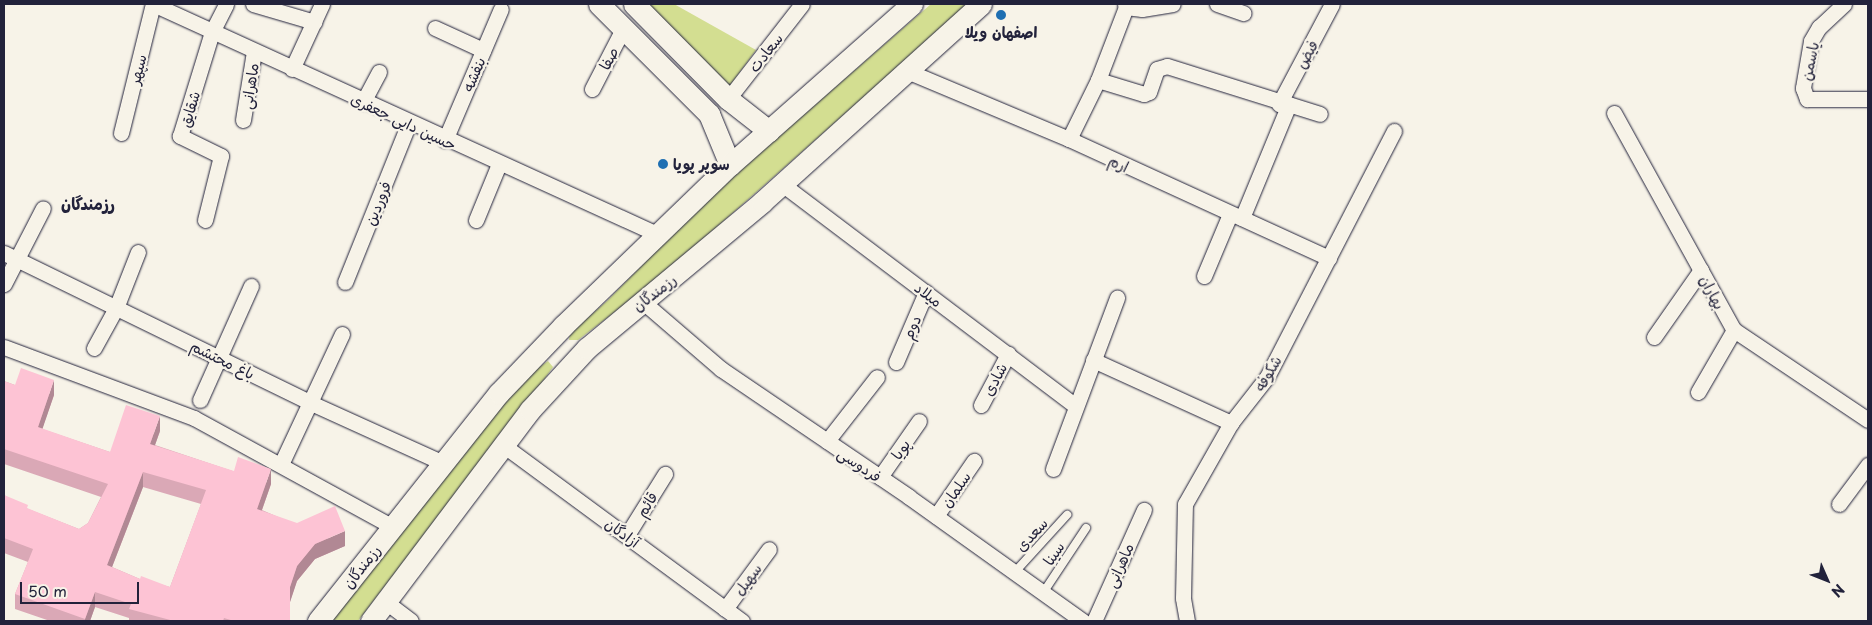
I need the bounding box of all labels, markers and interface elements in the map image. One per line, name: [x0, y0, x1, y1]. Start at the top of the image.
marker: اصفهان ویلا: [995, 9, 1007, 21]
place label: اصفهان ویلا: [965, 23, 1037, 41]
street label: سعادت: [744, 29, 786, 75]
street label: فیض: [1291, 37, 1321, 71]
street label: یاسمن: [1796, 40, 1822, 82]
street label: صفا: [595, 43, 621, 73]
street label: سپهر: [125, 52, 149, 86]
street label: بنفشه: [458, 54, 488, 94]
street label: ماهرانی: [236, 62, 262, 110]
street label: شقایق: [175, 89, 203, 129]
street label: حسین دایی جعفری: [348, 89, 460, 153]
street label: ارم: [1106, 151, 1132, 175]
place label: سوپر پویا: [673, 155, 730, 173]
marker: سوپر پویا: [657, 158, 669, 170]
street label: فروردین: [360, 178, 394, 228]
district label: رزمندگان: [61, 193, 115, 213]
street label: رزمندگان: [629, 270, 679, 314]
street label: بهاران: [1697, 272, 1729, 312]
street label: میلاد: [912, 278, 946, 310]
street label: دوم: [898, 312, 924, 342]
street label: باغ محتشم: [188, 336, 258, 382]
street label: شکوفه: [1249, 352, 1285, 394]
street label: شادی: [978, 360, 1010, 398]
street label: پویا: [887, 435, 913, 463]
street label: فردوسی: [835, 443, 885, 485]
street label: سلمان: [936, 468, 974, 510]
street label: قائم: [631, 488, 661, 520]
street label: آزادگان: [602, 513, 644, 551]
street label: سعدی: [1011, 514, 1051, 554]
street label: سینا: [1039, 538, 1067, 568]
street label: ماهرانی: [1101, 540, 1137, 590]
street label: رزمندگان: [338, 541, 384, 591]
north arrow: [1802, 555, 1852, 605]
street label: سهیل: [729, 559, 765, 599]
scale bar: [22, 572, 141, 604]
text: 50 m: [28, 579, 67, 602]
text: N: [1827, 579, 1850, 602]

